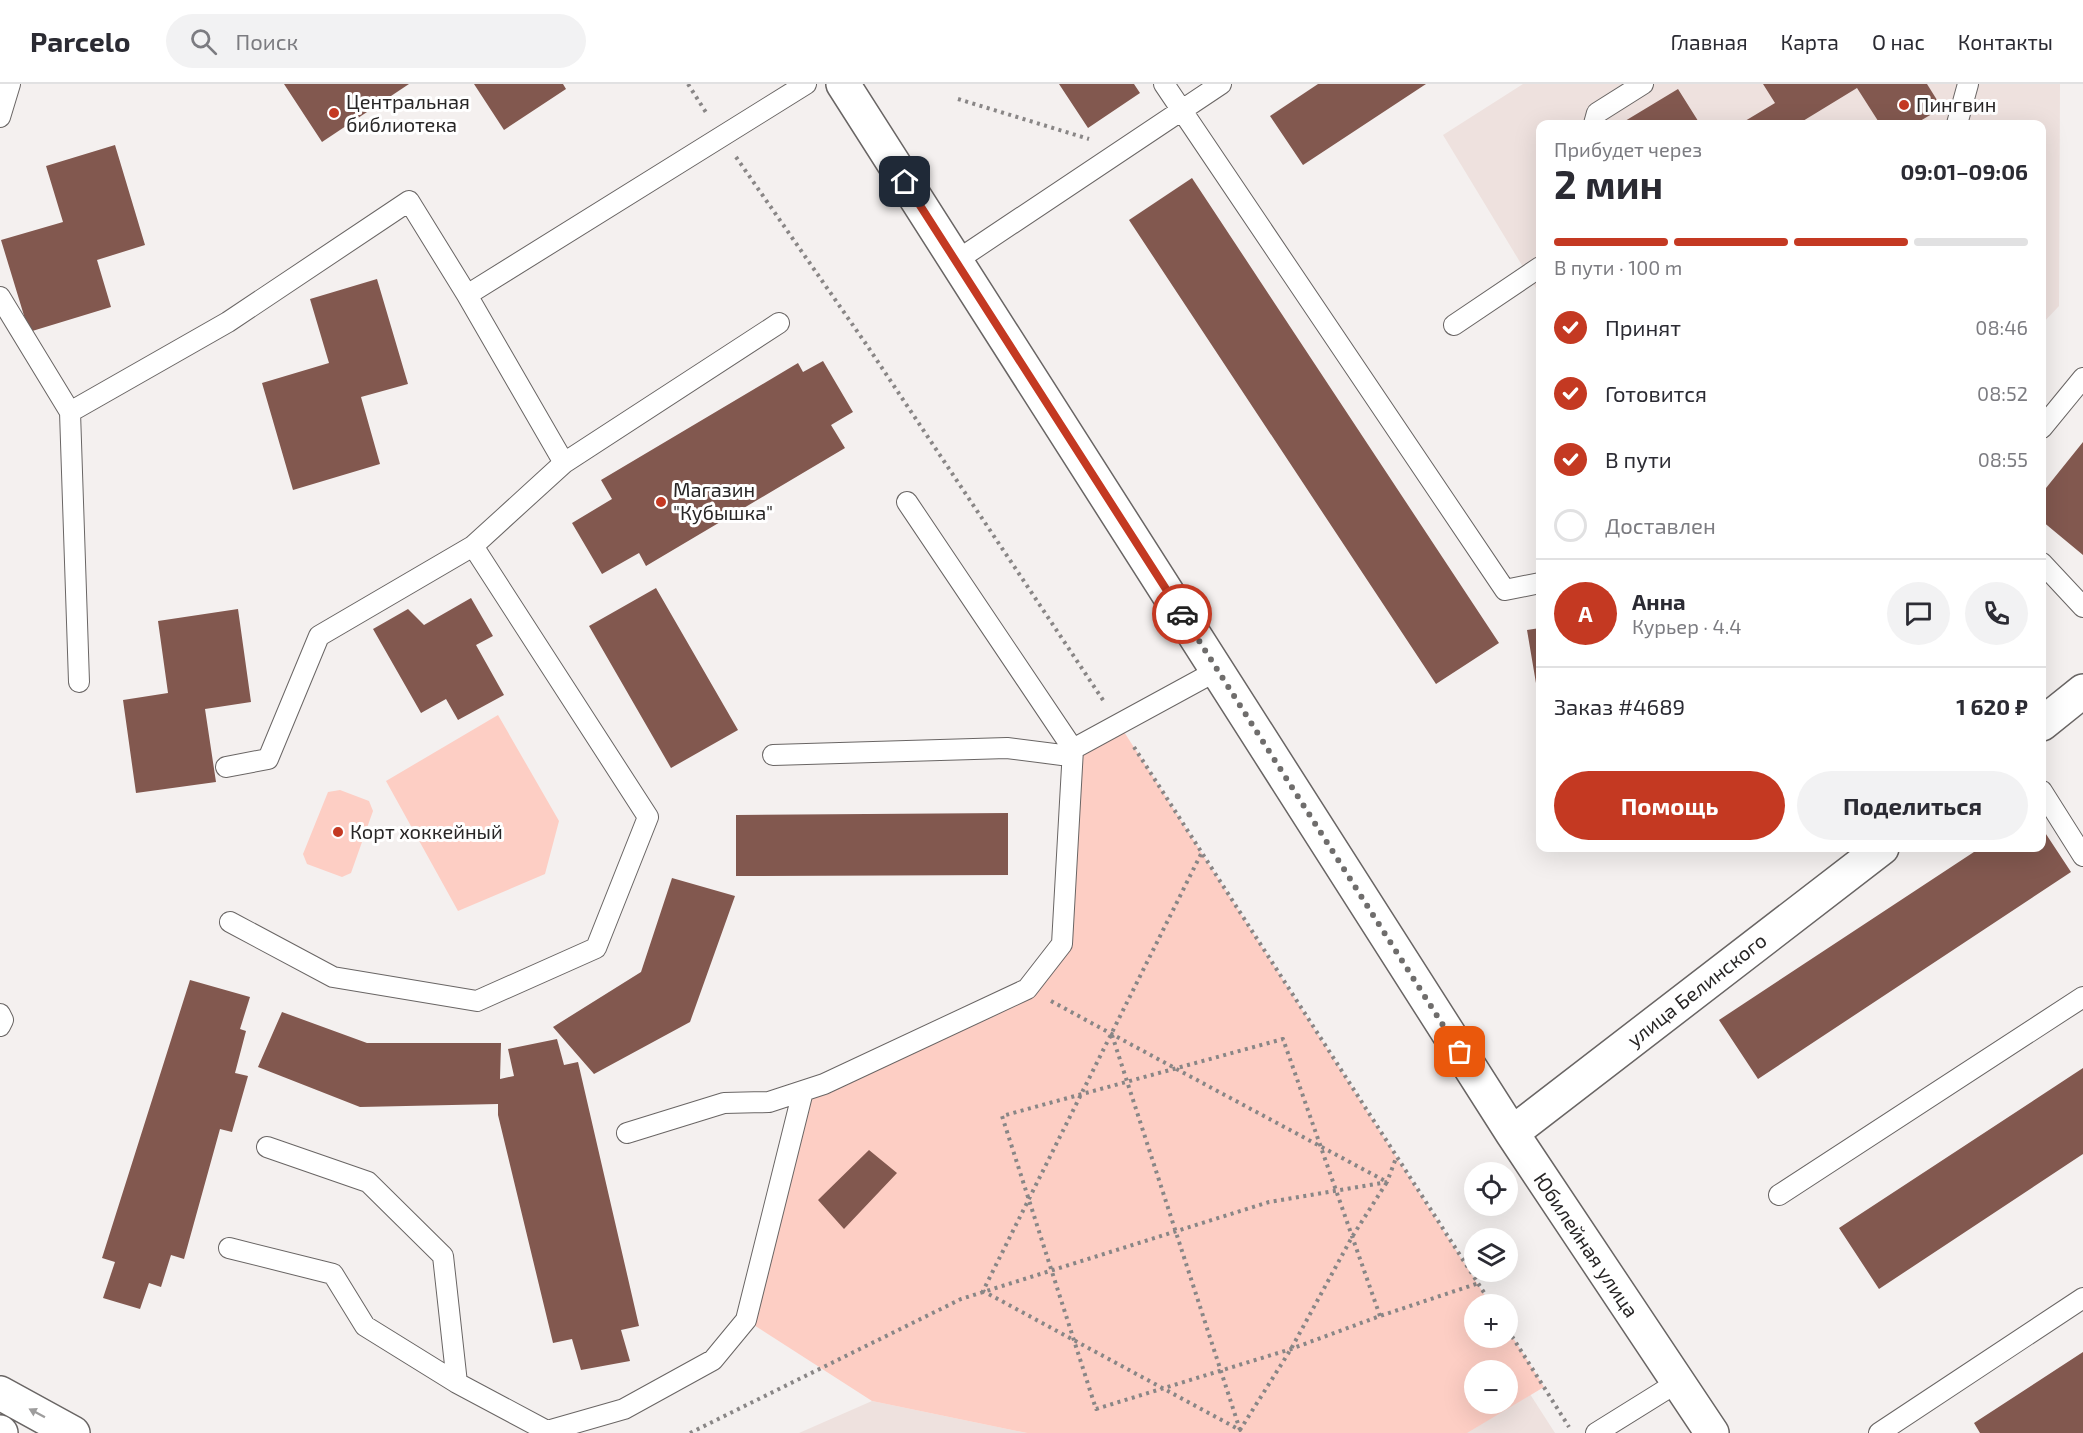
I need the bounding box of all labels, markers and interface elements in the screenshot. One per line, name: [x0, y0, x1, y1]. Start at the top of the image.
search box: [166, 14, 586, 68]
text: Parcelo: [30, 24, 130, 58]
icon: search: [187, 25, 220, 58]
text: Поиск: [235, 28, 298, 54]
text: Главная: [1671, 29, 1748, 54]
text: Карта: [1781, 29, 1839, 54]
text: О нас: [1872, 29, 1925, 54]
text: Контакты: [1958, 29, 2053, 54]
place label: Центральная библиотека: [346, 89, 470, 136]
place label: Пингвин: [1916, 92, 1996, 116]
marker: Пингвин: [1897, 98, 1911, 112]
marker: Центральная библиотека: [327, 106, 341, 120]
text: Прибудет через: [1554, 137, 1702, 161]
pin: [879, 156, 930, 207]
text: 09:01–09:06: [1900, 158, 2028, 184]
text: 2 мин: [1554, 160, 1663, 207]
icon: home: [888, 165, 921, 198]
text: В пути · 100 m: [1554, 255, 1682, 279]
icon: check: [1554, 311, 1587, 344]
text: Принят: [1605, 314, 1681, 340]
text: 08:46: [1975, 315, 2028, 339]
icon: check: [1554, 377, 1587, 410]
text: Готовится: [1605, 380, 1707, 406]
text: 08:52: [1977, 381, 2028, 405]
icon: check: [1554, 443, 1587, 476]
text: В пути: [1605, 446, 1672, 472]
text: 08:55: [1978, 447, 2028, 471]
place label: Магазин "Кубышка": [673, 477, 773, 525]
marker: Магазин "Кубышка": [654, 495, 668, 509]
text: Доставлен: [1605, 512, 1716, 538]
button: chat: [1887, 582, 1950, 645]
button: phone: [1965, 582, 2028, 645]
courier: [1152, 584, 1212, 644]
text: Анна: [1632, 588, 1686, 614]
icon: car: [1166, 598, 1199, 631]
text: А: [1578, 600, 1593, 626]
text: Курьер · 4.4: [1632, 614, 1741, 638]
text: Заказ #4689: [1554, 693, 1685, 719]
text: 1 620 ₽: [1956, 693, 2028, 719]
button: Помощь: [1554, 771, 1785, 840]
button: Поделиться: [1797, 771, 2028, 840]
place label: Корт хоккейный: [350, 819, 503, 843]
marker: Корт хоккейный: [331, 825, 345, 839]
street label: улица Белинского: [1622, 927, 1771, 1052]
pin: [1434, 1026, 1485, 1077]
icon: bag: [1443, 1035, 1476, 1068]
map controls: [1464, 1162, 1518, 1414]
button: locate: [1464, 1162, 1518, 1216]
street label: Юбилейная улица: [1529, 1168, 1644, 1322]
button: layers: [1464, 1228, 1518, 1282]
button: +: [1464, 1294, 1518, 1348]
button: −: [1464, 1360, 1518, 1414]
one-way arrow: [28, 1408, 46, 1418]

